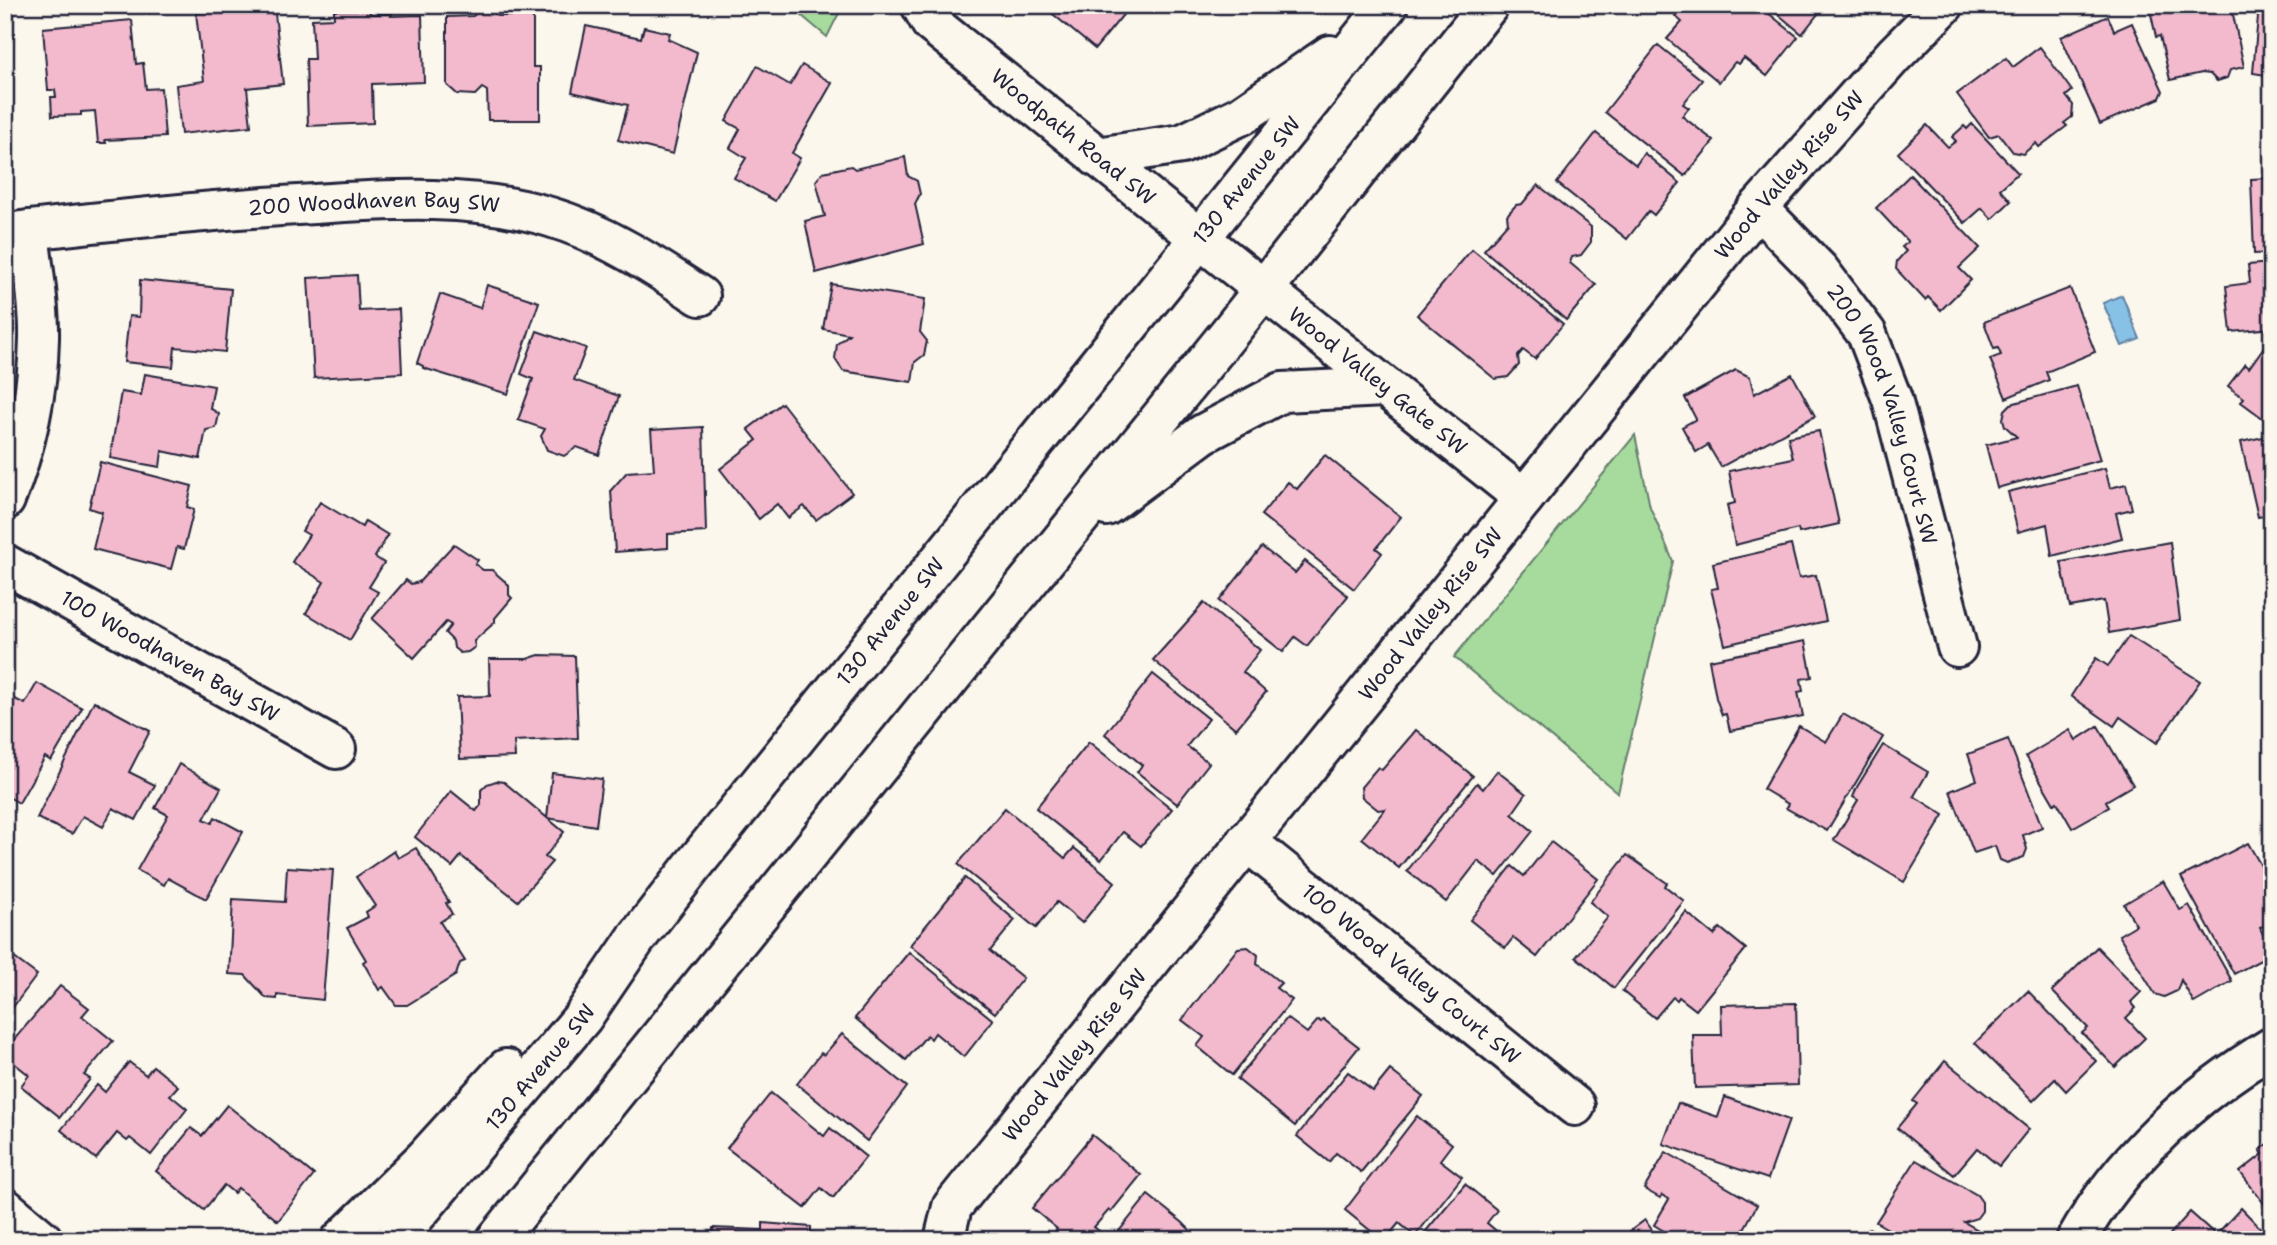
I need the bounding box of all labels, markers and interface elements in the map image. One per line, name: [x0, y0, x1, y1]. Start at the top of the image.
street label: Woodpath Road SW: [985, 62, 1162, 212]
street label: Wood Valley Rise SW: [1708, 84, 1870, 265]
street label: 130 Avenue SW: [1186, 110, 1307, 250]
street label: 200 Woodhaven Bay SW: [247, 186, 501, 222]
street label: 200 Wood Valley Court SW: [1820, 278, 1944, 548]
street label: Wood Valley Gate SW: [1282, 301, 1473, 461]
street label: Wood Valley Rise SW: [1352, 521, 1509, 706]
street label: 130 Avenue SW: [830, 551, 951, 691]
street label: 100 Woodhaven Bay SW: [56, 584, 284, 729]
street label: 100 Wood Valley Court SW: [1296, 877, 1526, 1071]
street label: Wood Valley Rise SW: [996, 963, 1153, 1148]
street label: 130 Avenue SW: [479, 999, 602, 1136]

